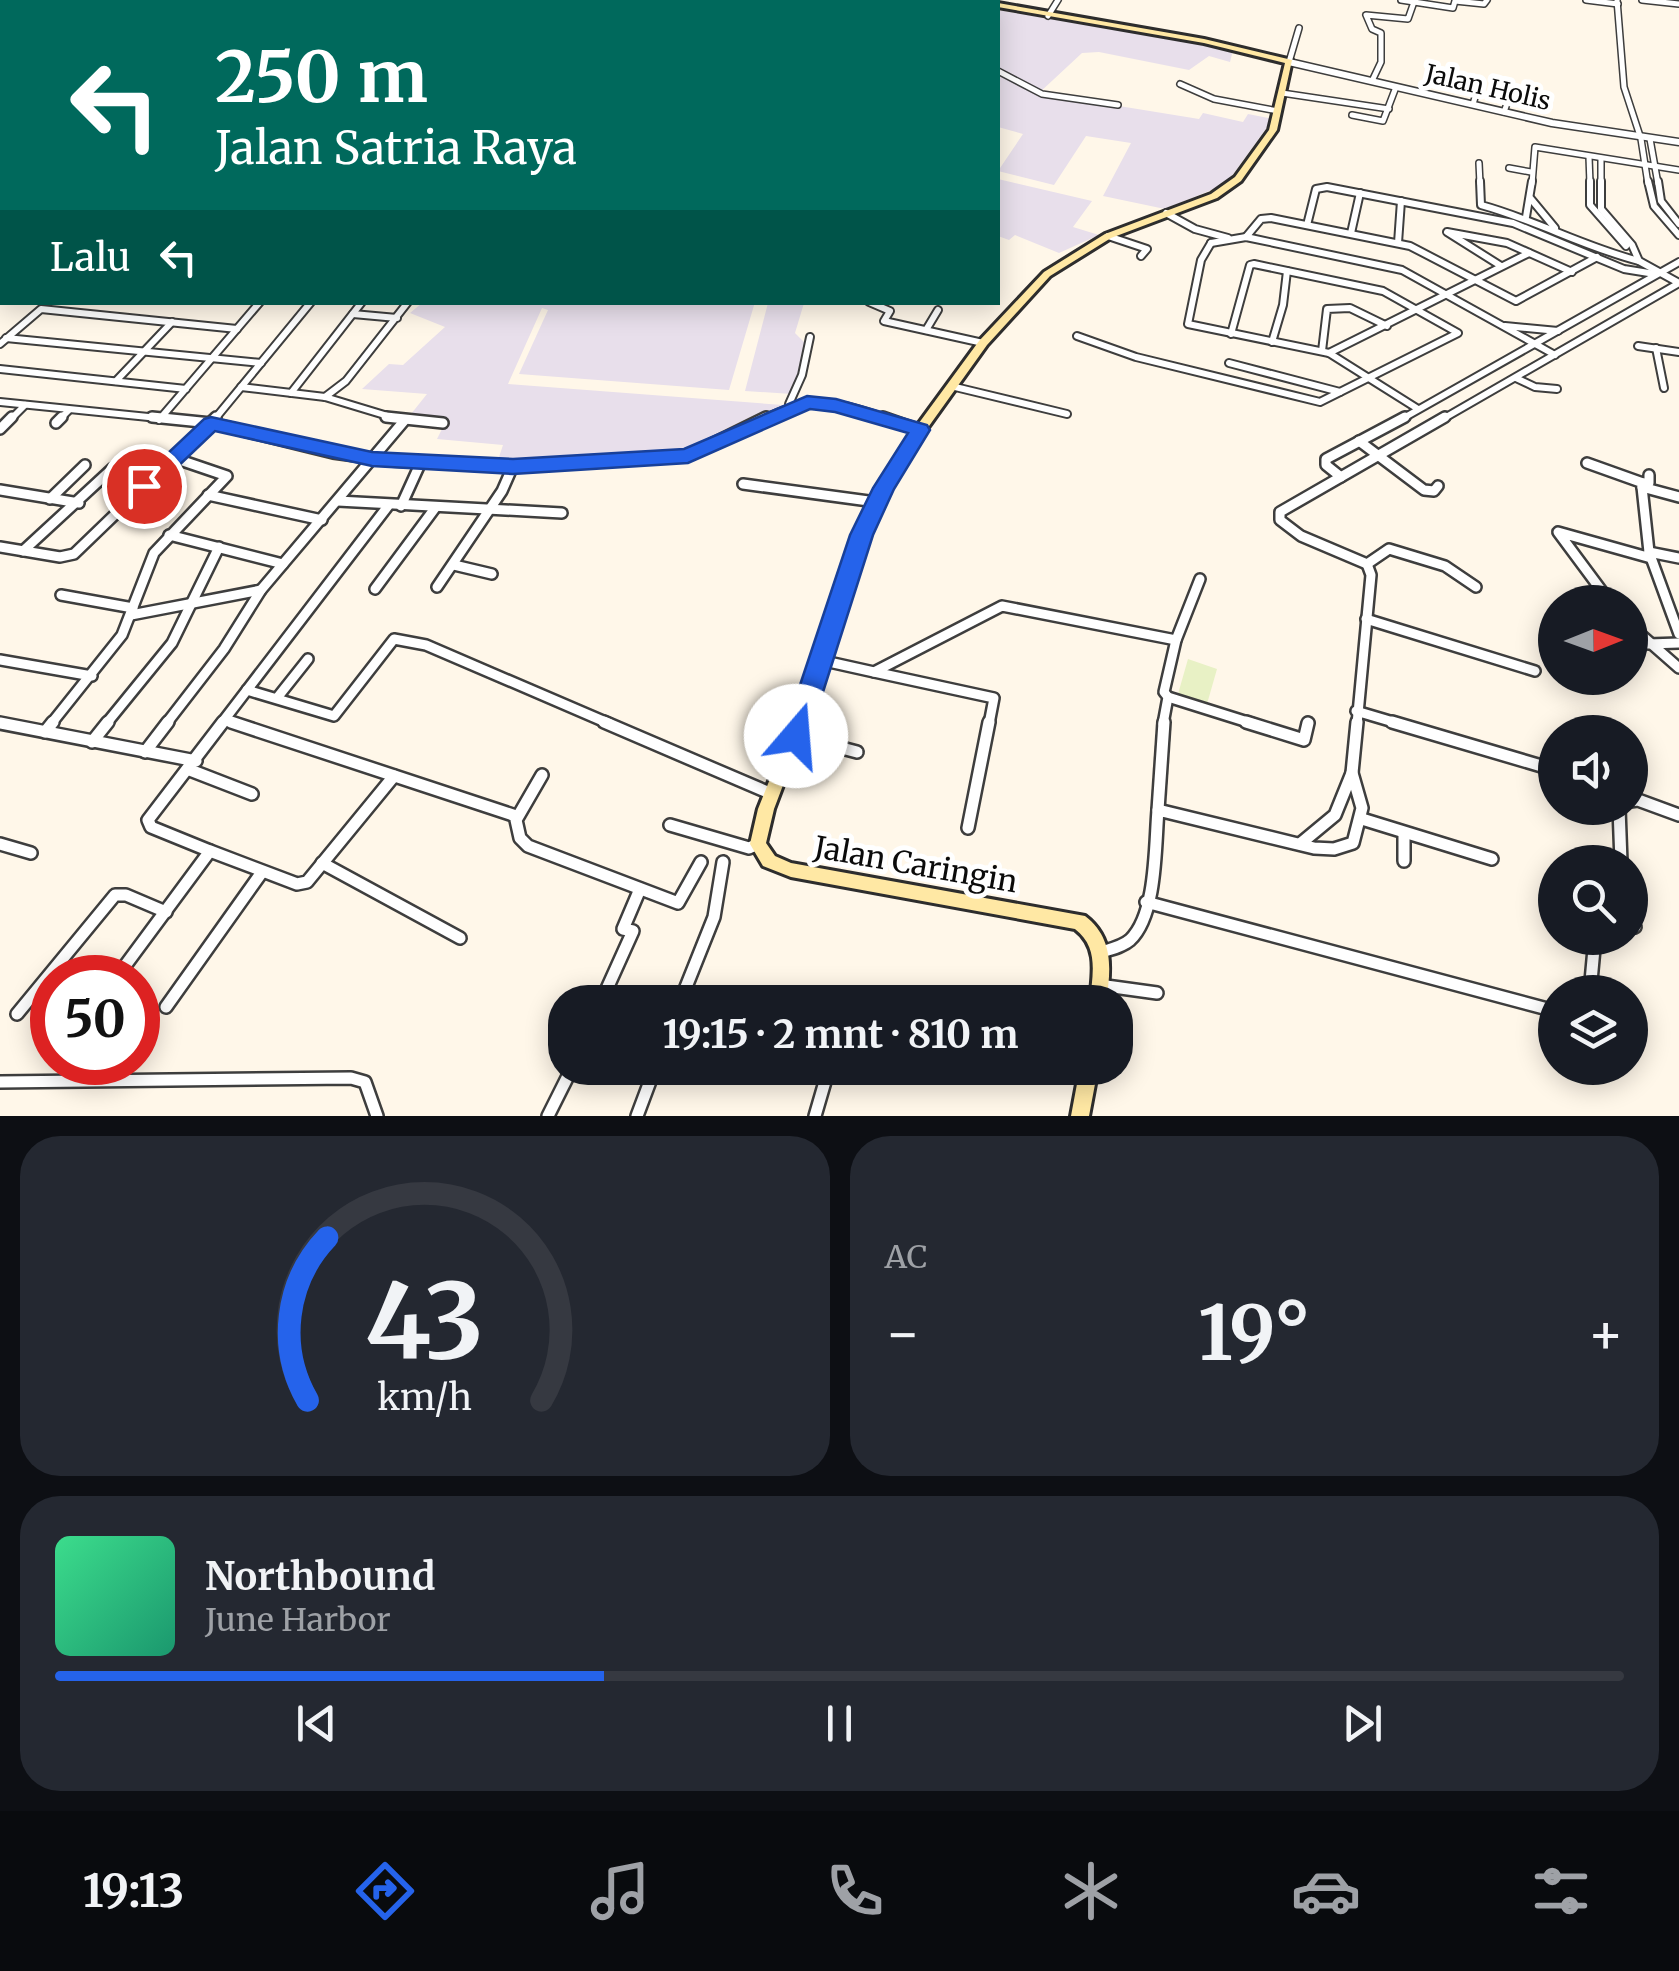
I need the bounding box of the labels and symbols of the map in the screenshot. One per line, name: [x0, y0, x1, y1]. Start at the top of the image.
street label: Jalan Holis: [1421, 57, 1554, 117]
pin: [102, 444, 187, 529]
north arrow: [1538, 585, 1648, 695]
position arrow: [744, 684, 848, 788]
street label: Jalan Caringin: [810, 827, 1021, 901]
speed limit sign: 50: [30, 955, 160, 1085]

